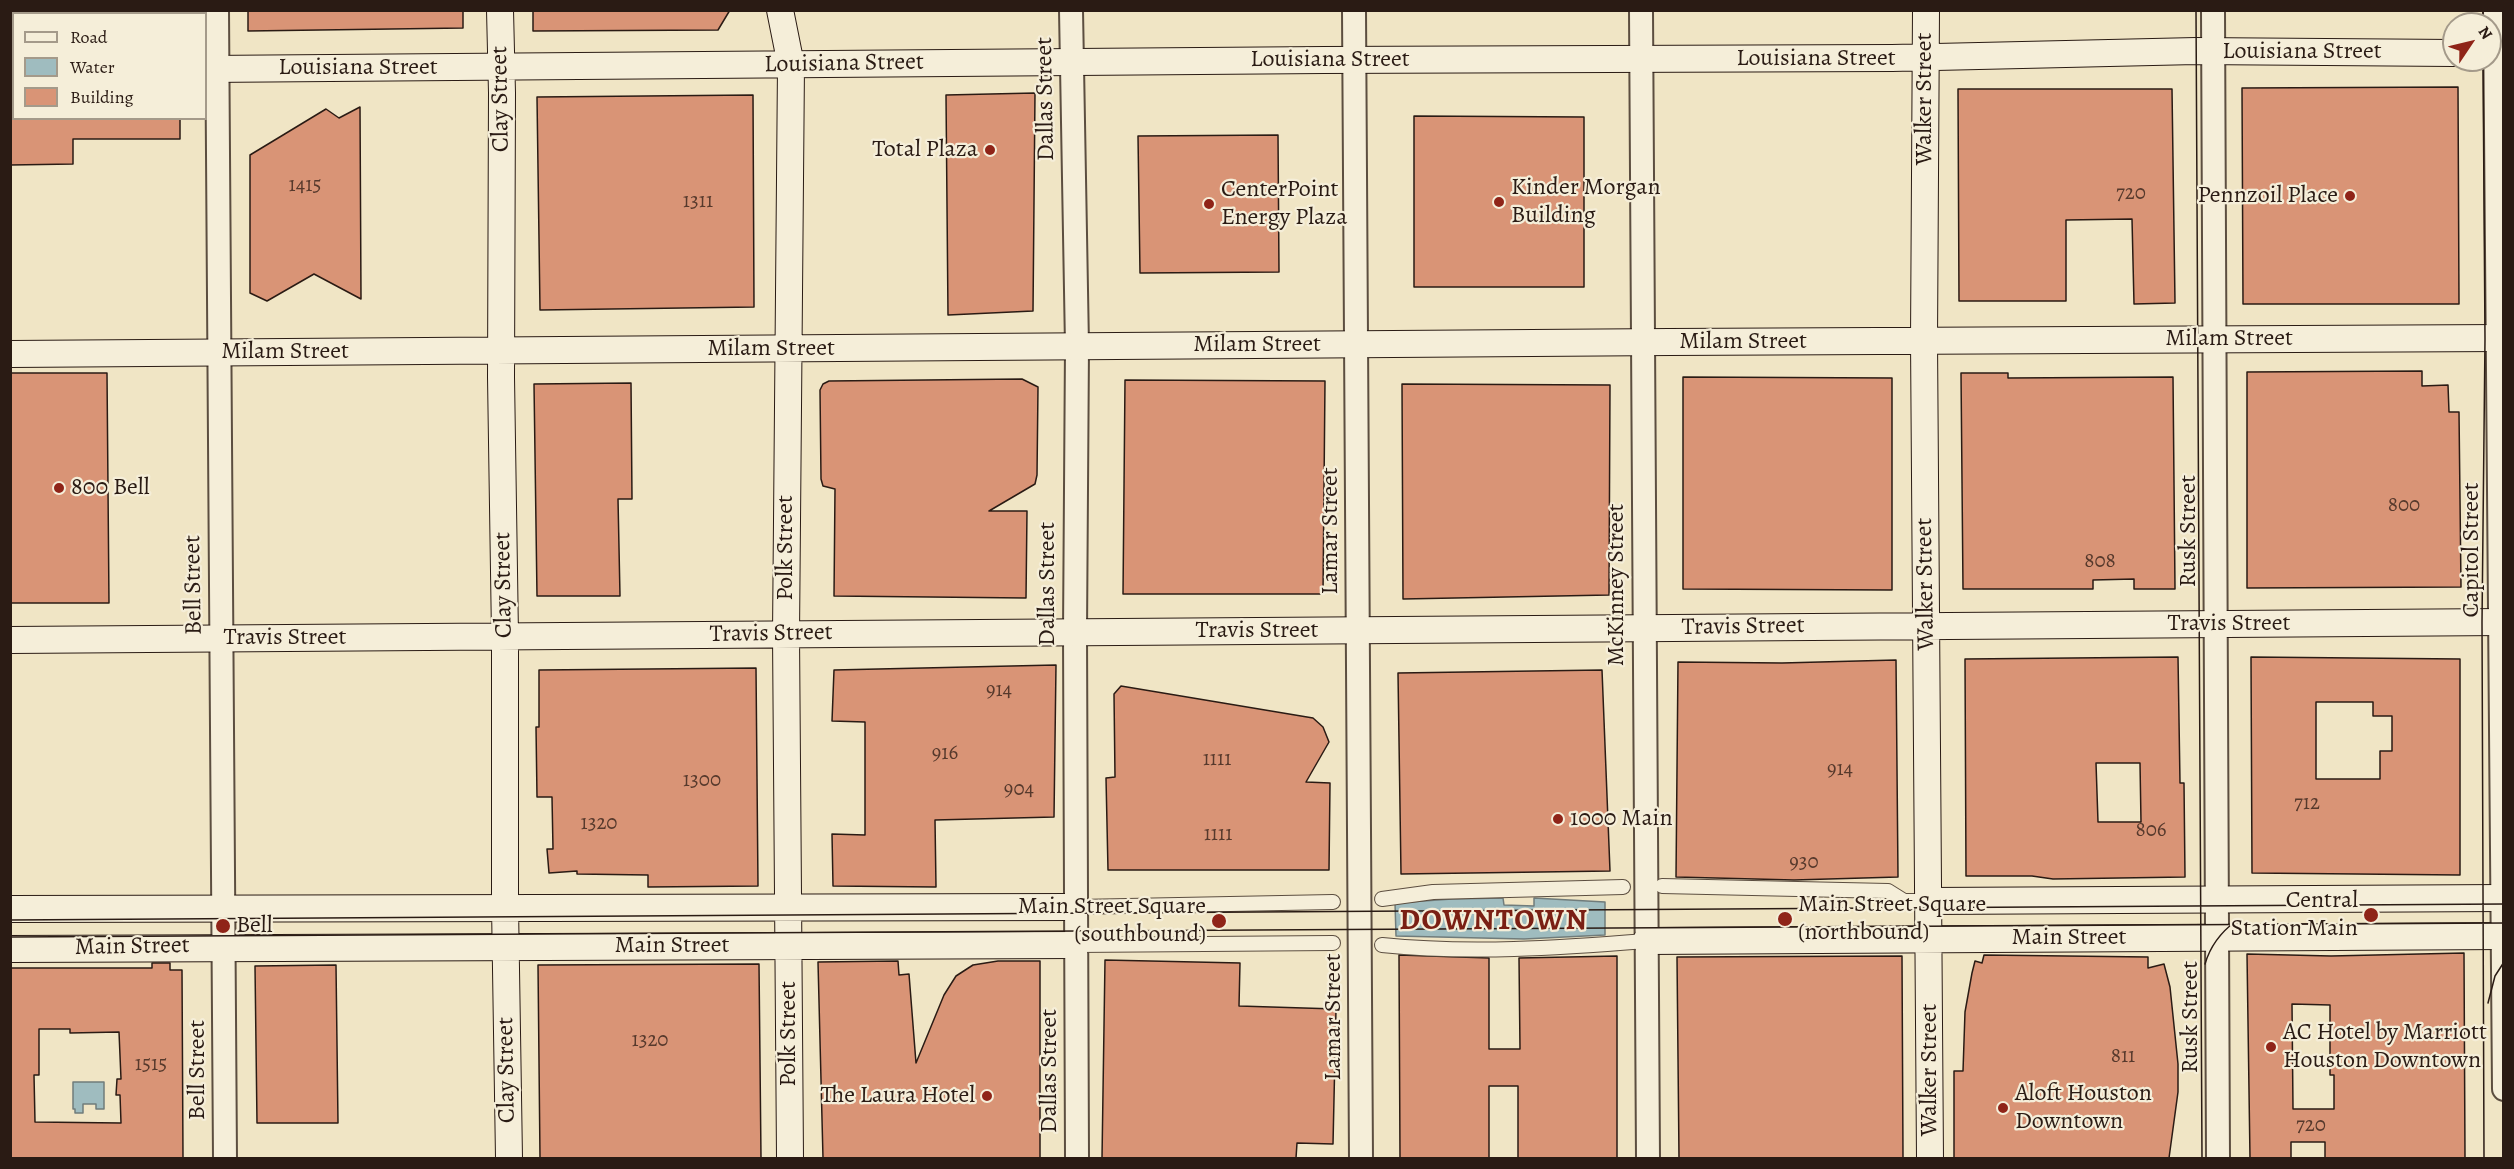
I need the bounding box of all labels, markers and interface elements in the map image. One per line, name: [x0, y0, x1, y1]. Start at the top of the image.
legend: [12, 12, 207, 120]
north arrow: [2442, 12, 2502, 72]
text: N: [2473, 22, 2497, 44]
text: Road: [70, 25, 107, 49]
street label: Walker Street: [1911, 33, 1939, 165]
street label: Dallas Street: [1031, 37, 1061, 161]
street label: Louisiana Street: [2222, 38, 2382, 66]
street label: Louisiana Street: [1736, 45, 1896, 73]
street label: Clay Street: [486, 46, 516, 152]
street label: Louisiana Street: [1250, 46, 1410, 74]
street label: Louisiana Street: [764, 48, 924, 80]
street label: Louisiana Street: [278, 54, 438, 82]
text: Water: [70, 55, 115, 79]
text: Building: [70, 85, 134, 109]
place label: Total Plaza: [872, 136, 978, 164]
marker: Total Plaza: [983, 143, 997, 157]
house number: 1415: [289, 173, 321, 199]
place label: Kinder Morgan Building: [1511, 174, 1661, 230]
place label: CenterPoint Energy Plaza: [1221, 176, 1348, 232]
house number: 720: [2116, 181, 2146, 207]
place label: Pennzoil Place: [2198, 182, 2338, 210]
house number: 1311: [683, 189, 713, 215]
marker: Pennzoil Place: [2343, 189, 2357, 203]
marker: Kinder Morgan Building: [1492, 195, 1506, 209]
marker: CenterPoint Energy Plaza: [1202, 197, 1216, 211]
street label: Milam Street: [2165, 325, 2293, 353]
street label: Milam Street: [1679, 328, 1807, 356]
street label: Milam Street: [1193, 331, 1321, 359]
street label: Milam Street: [707, 335, 835, 363]
street label: Milam Street: [221, 338, 349, 366]
street label: Lamar Street: [1317, 467, 1345, 595]
place label: 800 Bell: [71, 474, 150, 502]
street label: Rusk Street: [2175, 475, 2203, 587]
marker: 800 Bell: [52, 481, 66, 495]
street label: Capitol Street: [2458, 482, 2486, 618]
house number: 800: [2388, 493, 2420, 519]
street label: Polk Street: [772, 495, 800, 601]
street label: McKinney Street: [1603, 504, 1631, 666]
street label: Walker Street: [1910, 517, 1942, 651]
street label: Dallas Street: [1034, 522, 1062, 646]
street label: Clay Street: [489, 532, 519, 638]
street label: Bell Street: [179, 535, 209, 635]
house number: 808: [2084, 549, 2116, 575]
street label: Travis Street: [2168, 610, 2290, 638]
street label: Travis Street: [1681, 612, 1805, 642]
street label: Travis Street: [1196, 617, 1318, 645]
street label: Travis Street: [709, 619, 833, 649]
street label: Travis Street: [224, 624, 346, 652]
house number: 914: [986, 678, 1012, 704]
house number: 916: [932, 741, 958, 767]
house number: 1111: [1203, 747, 1231, 773]
house number: 914: [1827, 757, 1853, 783]
house number: 1300: [683, 768, 721, 794]
house number: 904: [1004, 777, 1034, 803]
house number: 712: [2294, 791, 2320, 817]
place label: 1000 Main: [1570, 805, 1673, 833]
house number: 1320: [580, 811, 618, 837]
marker: 1000 Main: [1551, 812, 1565, 826]
house number: 806: [2135, 818, 2167, 844]
house number: 1111: [1204, 822, 1232, 848]
house number: 930: [1789, 850, 1819, 876]
place label: Central Station Main: [2230, 887, 2358, 943]
place label: Main Street Square (northbound): [1798, 891, 1986, 947]
place label: Main Street Square (southbound): [1018, 893, 1206, 949]
district label: DOWNTOWN: [1399, 904, 1589, 940]
marker: Central Station Main: [2362, 906, 2380, 924]
marker: Main Street Square (northbound): [1776, 910, 1794, 928]
place label: Bell: [236, 912, 273, 940]
marker: Main Street Square (southbound): [1210, 912, 1228, 930]
marker: Bell: [214, 917, 232, 935]
street label: Main Street: [2012, 924, 2126, 952]
street label: Main Street: [74, 932, 190, 962]
street label: Main Street: [615, 932, 729, 960]
street label: Lamar Street: [1320, 953, 1348, 1081]
street label: Rusk Street: [2177, 961, 2205, 1073]
street label: Polk Street: [775, 981, 803, 1087]
street label: Walker Street: [1916, 1004, 1944, 1136]
street label: Dallas Street: [1036, 1009, 1064, 1133]
street label: Clay Street: [492, 1017, 522, 1123]
place label: AC Hotel by Marriott Houston Downtown: [2283, 1019, 2487, 1075]
street label: Bell Street: [184, 1020, 212, 1120]
house number: 1320: [631, 1028, 669, 1054]
marker: AC Hotel by Marriott Houston Downtown: [2264, 1040, 2278, 1054]
house number: 811: [2111, 1044, 2135, 1070]
house number: 1515: [135, 1052, 167, 1078]
place label: Aloft Houston Downtown: [2015, 1080, 2152, 1136]
place label: The Laura Hotel: [820, 1082, 975, 1110]
marker: The Laura Hotel: [980, 1089, 994, 1103]
marker: Aloft Houston Downtown: [1996, 1101, 2010, 1115]
house number: 720: [2296, 1113, 2326, 1139]

